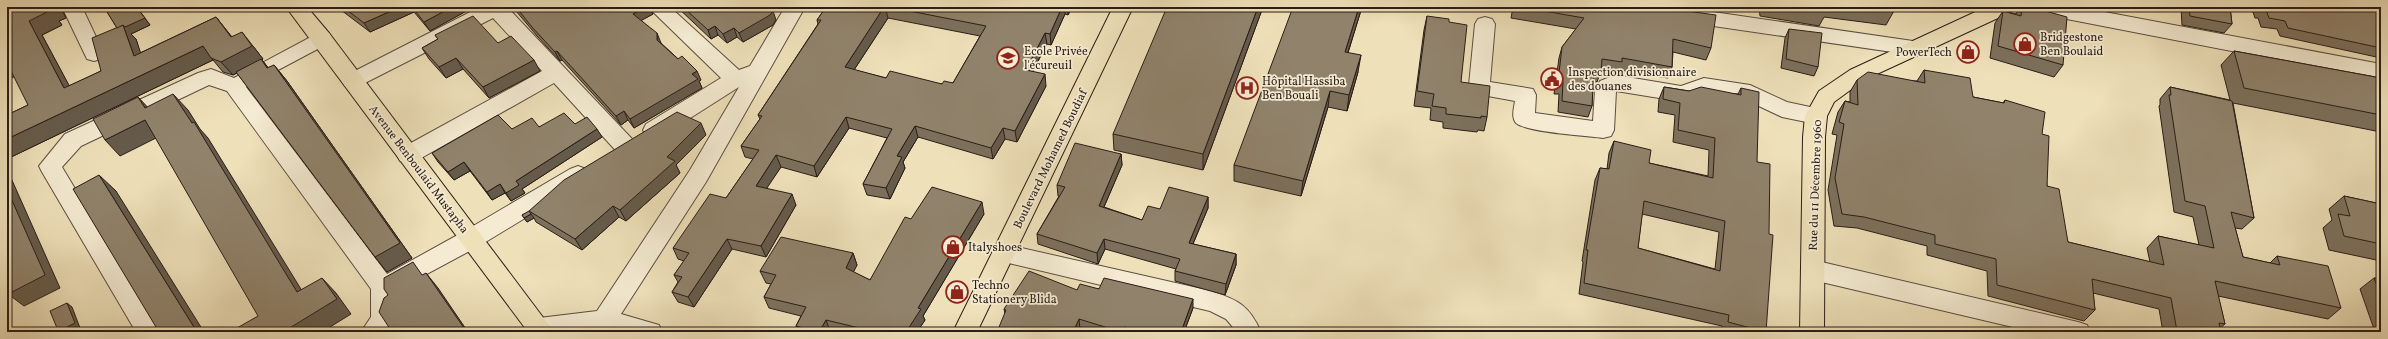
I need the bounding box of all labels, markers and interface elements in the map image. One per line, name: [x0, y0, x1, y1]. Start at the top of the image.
place label: Bridgestone Ben Boulaid: [2040, 30, 2104, 60]
shop icon: Bridgestone Ben Boulaid: [2012, 31, 2038, 57]
shop icon: PowerTech: [1955, 39, 1981, 65]
place label: Ecole Privée l'écureuil: [1024, 44, 1088, 74]
school or university icon: Ecole Privée l'écureuil: [995, 45, 1021, 71]
place label: PowerTech: [1896, 45, 1952, 61]
place label: Inspection divisionnaire des douanes: [1568, 65, 1697, 95]
public building icon: Inspection divisionnaire des douanes: [1539, 66, 1565, 92]
place label: Hôpital Hassiba Ben Bouali: [1262, 74, 1346, 104]
hospital icon: Hôpital Hassiba Ben Bouali: [1234, 75, 1260, 101]
street label: Boulevard Mohamed Boudiaf: [1010, 85, 1092, 232]
street label: Avenue Benboulaid Mustapha: [365, 102, 472, 237]
street label: Rue du 11 Décembre 1960: [1806, 119, 1826, 251]
shop icon: Italyshoes: [940, 234, 966, 260]
place label: Italyshoes: [968, 240, 1022, 256]
place label: Techno Stationery Blida: [972, 278, 1057, 308]
shop icon: Techno Stationery Blida: [944, 279, 970, 305]

